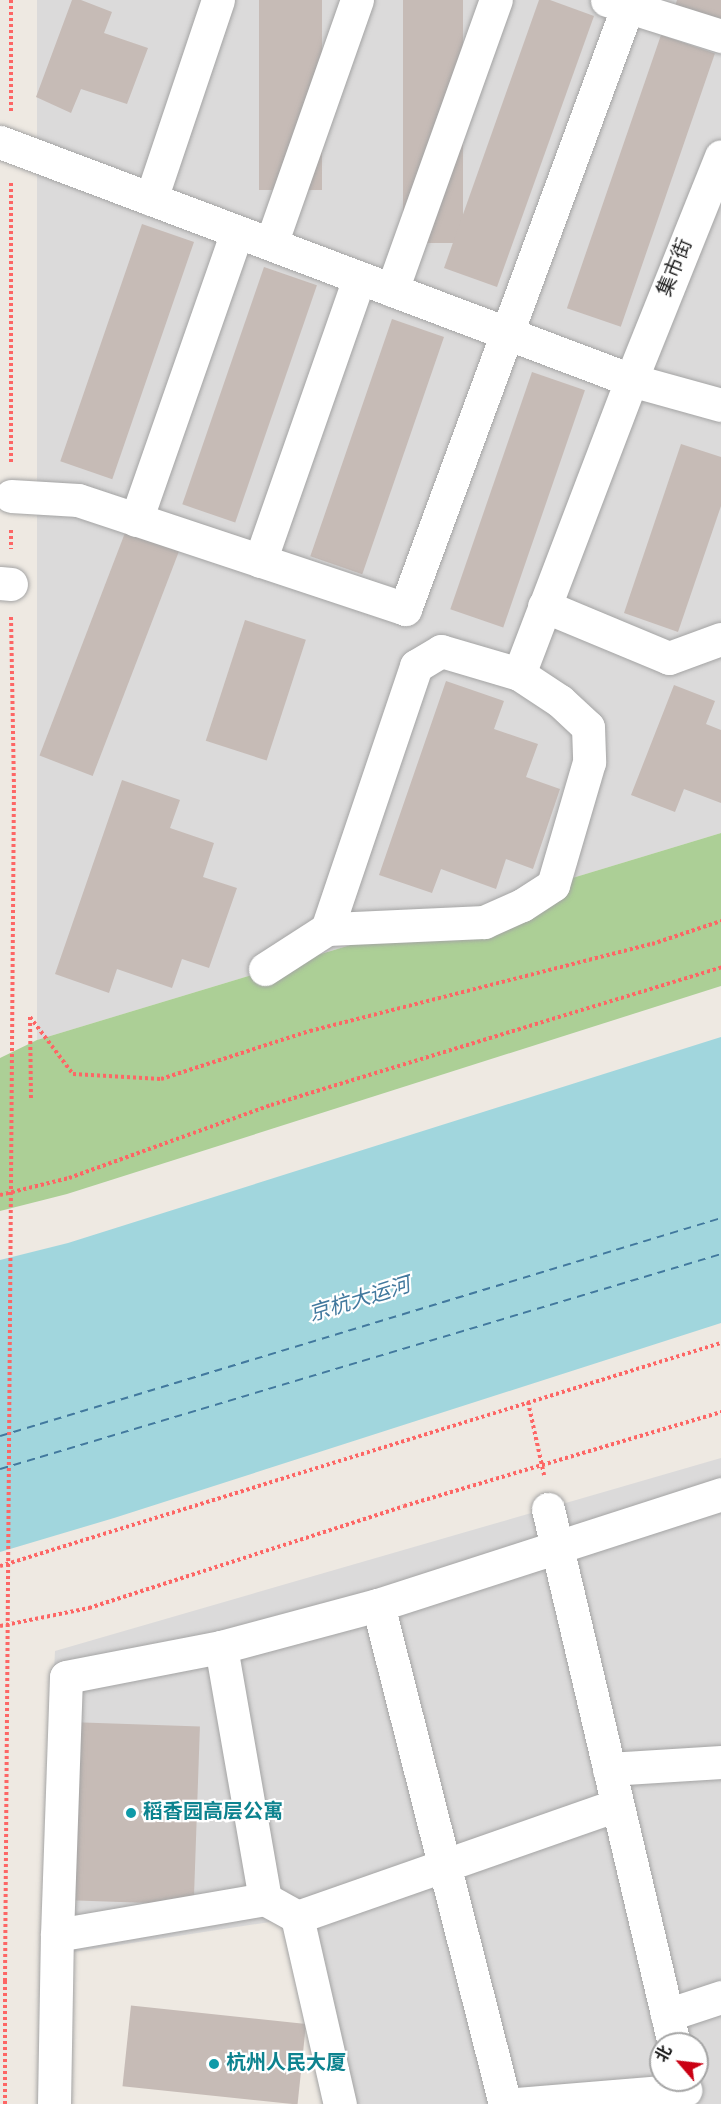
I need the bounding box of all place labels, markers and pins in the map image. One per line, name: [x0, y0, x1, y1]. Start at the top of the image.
place label: 稻香园高层公寓: [143, 1801, 283, 1825]
marker: 稻香园高层公寓: [124, 1806, 138, 1820]
place label: 杭州人民大厦: [226, 2052, 346, 2076]
marker: 杭州人民大厦: [207, 2057, 221, 2071]

